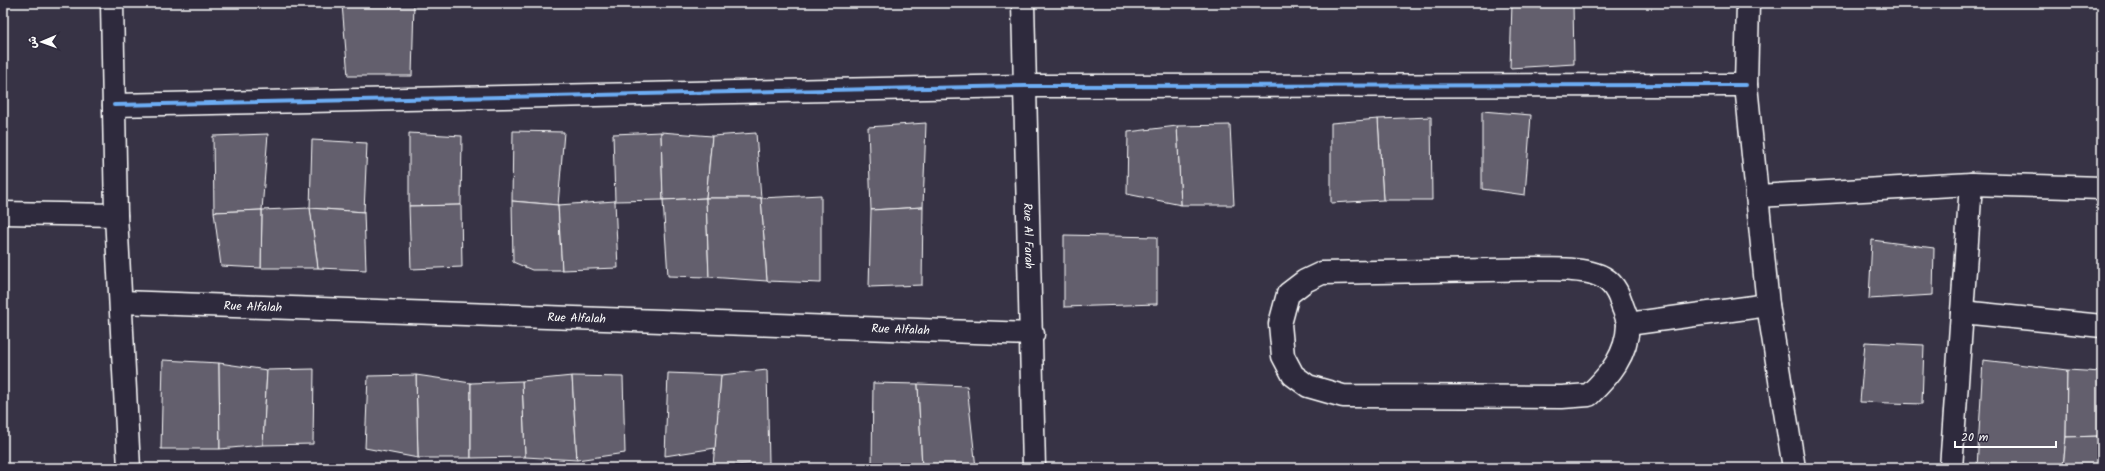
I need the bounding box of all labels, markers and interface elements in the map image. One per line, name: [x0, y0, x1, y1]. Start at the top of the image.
north arrow: [22, 22, 62, 62]
text: ش: [24, 36, 42, 49]
street label: Rue Al Farah: [1018, 203, 1038, 269]
street label: Rue Alfalah: [223, 297, 282, 318]
street label: Rue Alfalah: [547, 308, 606, 329]
street label: Rue Alfalah: [871, 319, 930, 340]
scale bar: [1955, 423, 2056, 449]
text: 20 m: [1961, 428, 1989, 447]

